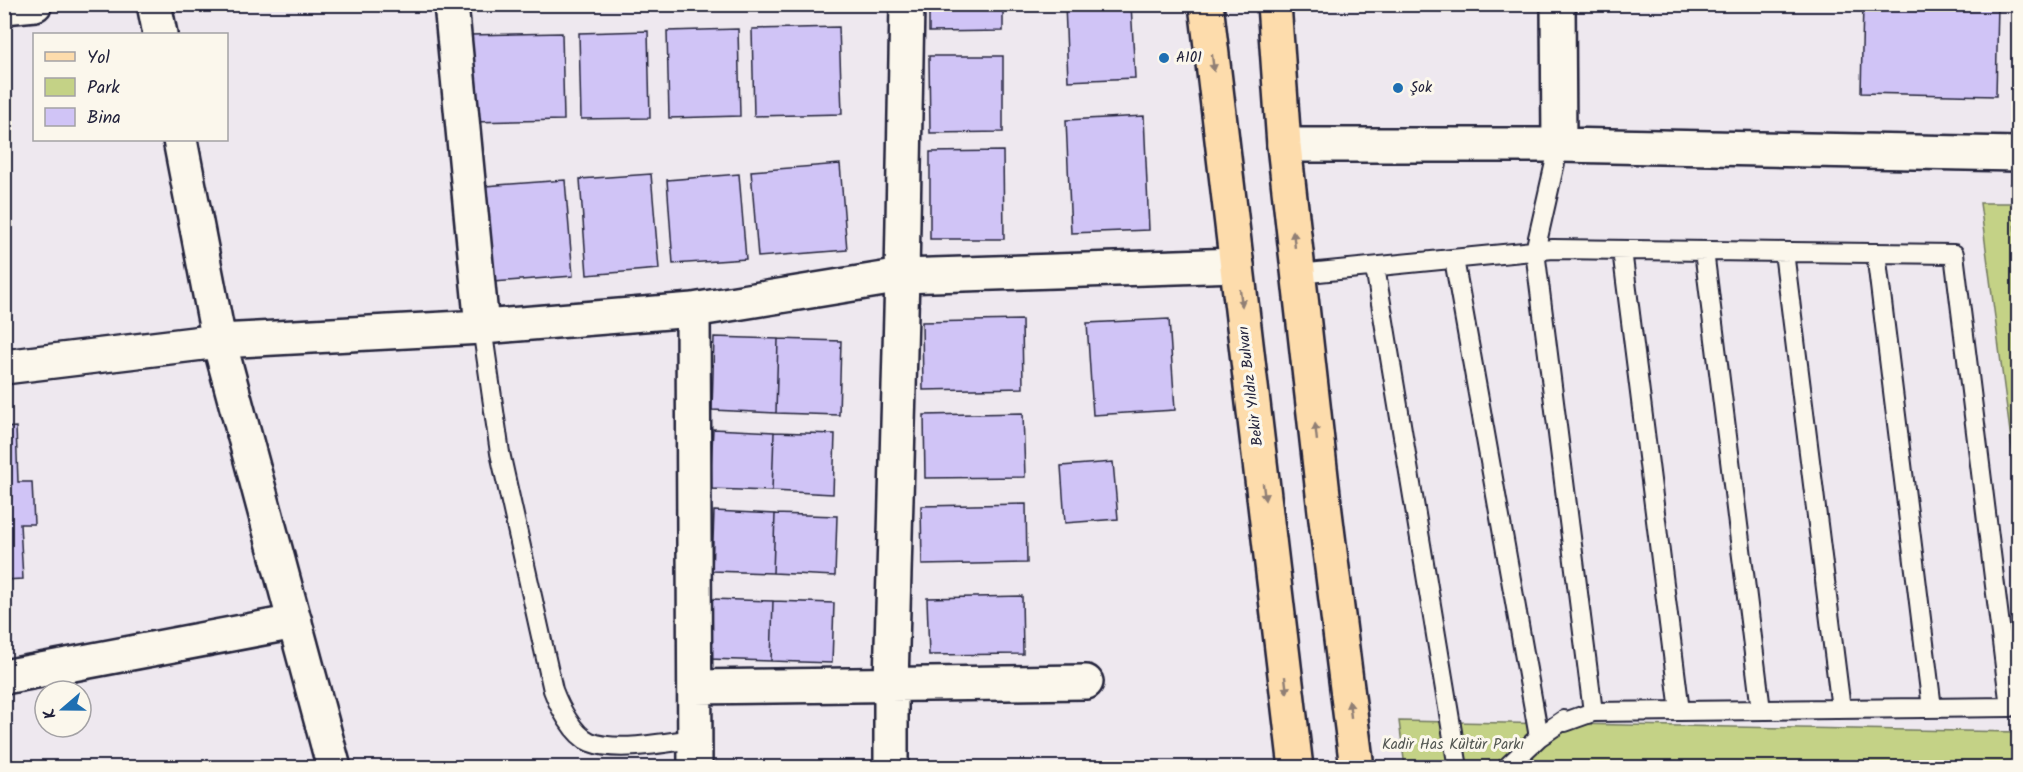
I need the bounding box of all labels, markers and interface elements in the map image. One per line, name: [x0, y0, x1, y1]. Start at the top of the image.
legend: [33, 33, 228, 141]
text: Yol: [87, 44, 111, 73]
place label: A101: [1176, 46, 1202, 70]
marker: A101: [1157, 51, 1171, 65]
one-way arrow: [1208, 53, 1218, 72]
text: Park: [87, 74, 120, 103]
place label: Şok: [1410, 76, 1433, 100]
marker: Şok: [1391, 81, 1405, 95]
text: Bina: [87, 104, 121, 133]
one-way arrow: [1290, 229, 1299, 248]
one-way arrow: [1236, 288, 1246, 307]
street label: Bekir Yıldız Bulvarı: [1232, 325, 1270, 447]
one-way arrow: [1312, 423, 1321, 442]
one-way arrow: [1259, 482, 1269, 501]
one-way arrow: [1282, 676, 1291, 695]
north arrow: [33, 679, 93, 739]
one-way arrow: [1345, 700, 1355, 719]
text: K: [37, 704, 64, 722]
park label: Kadir Has Kültür Parkı: [1382, 733, 1524, 757]

